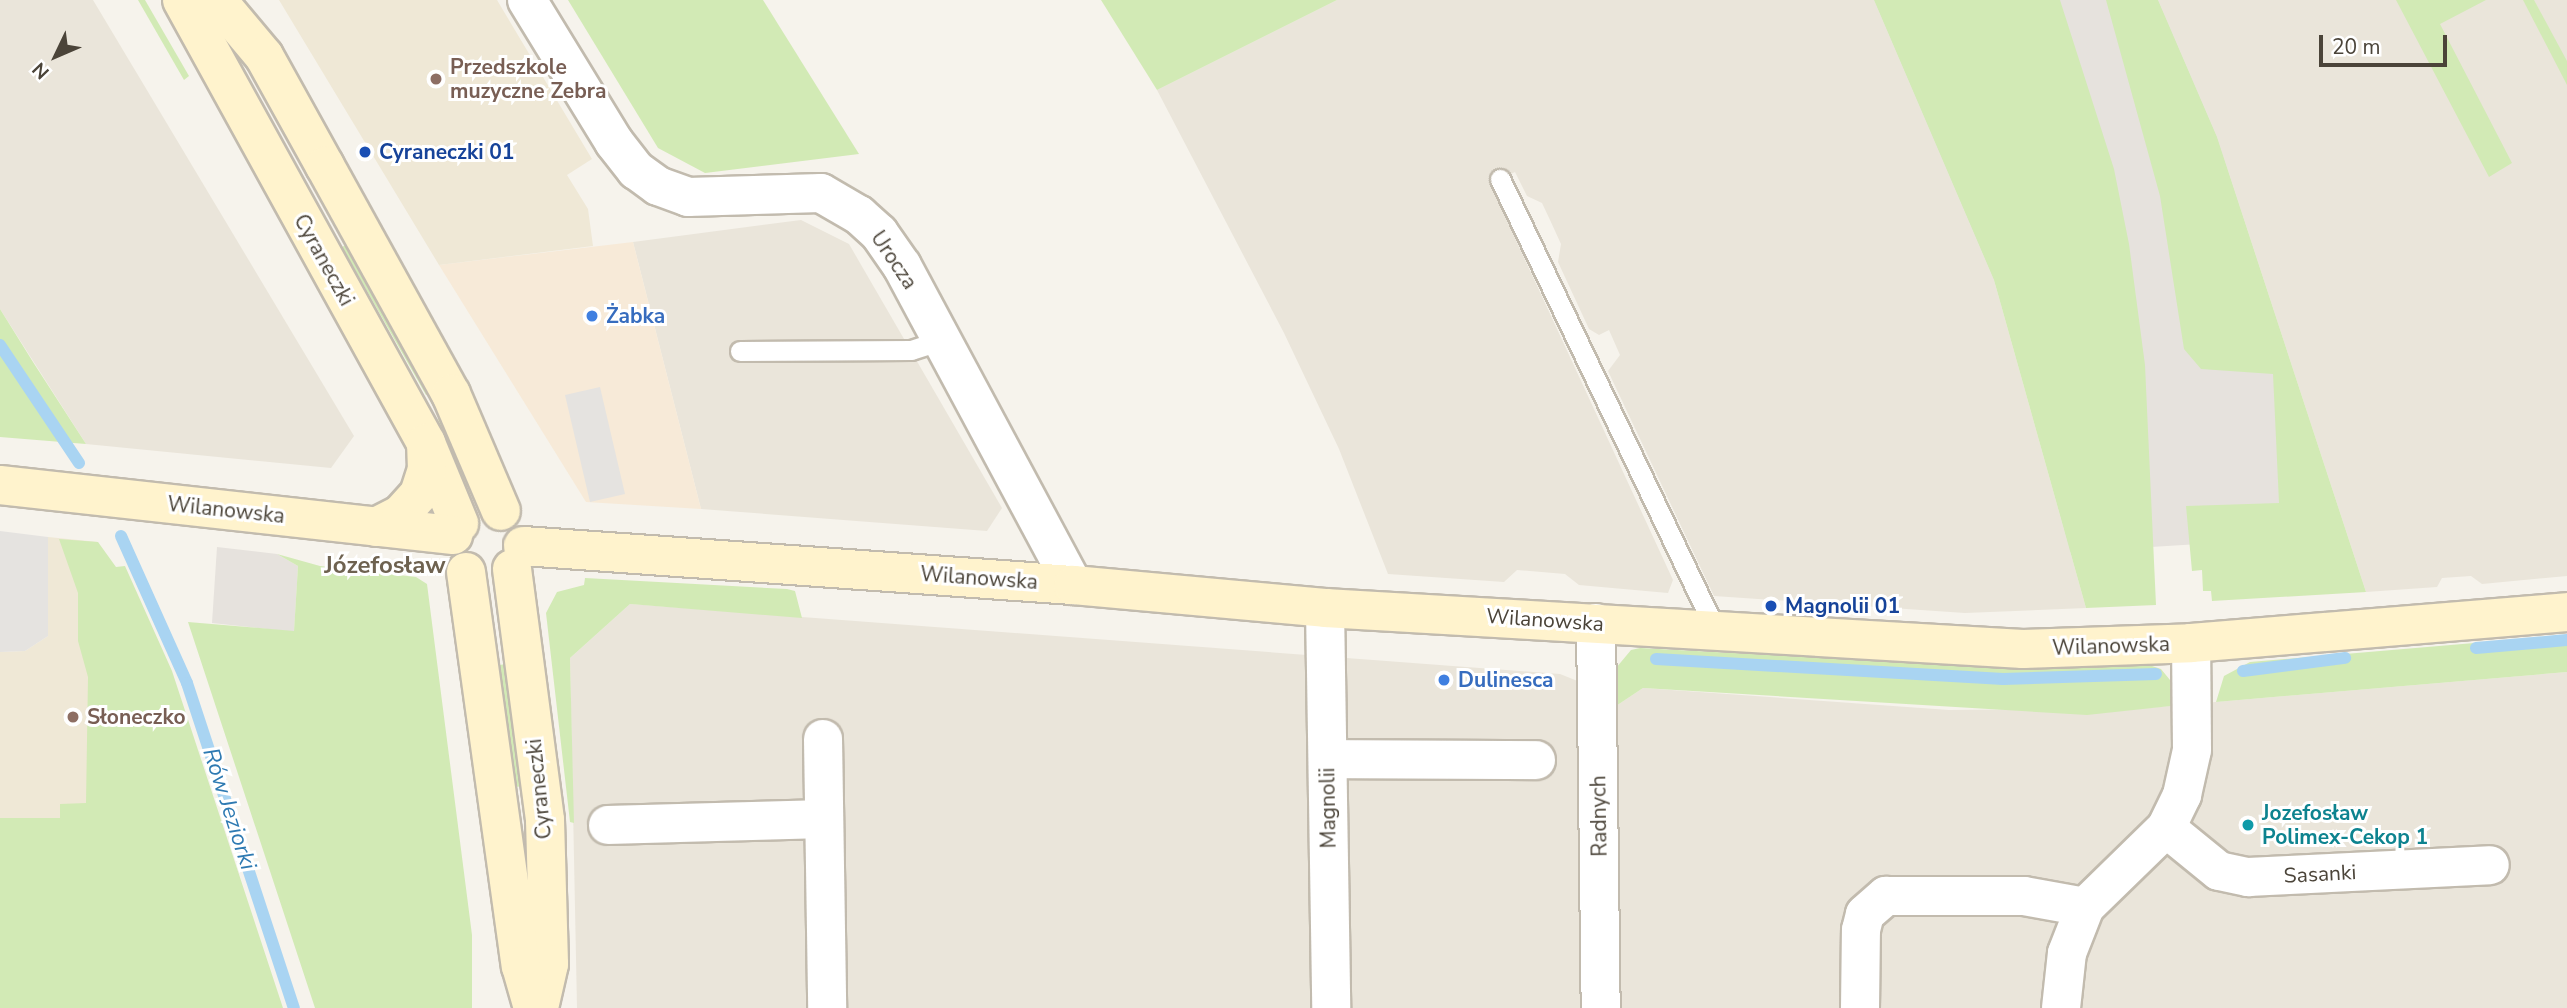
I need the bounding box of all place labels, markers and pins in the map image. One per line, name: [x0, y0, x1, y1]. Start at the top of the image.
place label: Przedszkole muzyczne Zebra: [450, 54, 606, 104]
marker: Przedszkole muzyczne Zebra: [428, 71, 444, 87]
place label: Cyraneczki 01: [379, 139, 514, 165]
marker: Cyraneczki 01: [357, 144, 373, 160]
place label: Żabka: [606, 303, 665, 329]
marker: Żabka: [584, 308, 600, 324]
place label: Magnolii 01: [1785, 593, 1900, 619]
marker: Magnolii 01: [1763, 598, 1779, 614]
place label: Dulinesca: [1458, 667, 1553, 693]
marker: Dulinesca: [1436, 672, 1452, 688]
place label: Słoneczko: [87, 704, 186, 730]
marker: Słoneczko: [65, 709, 81, 725]
place label: Jozefosław Polimex-Cekop 1: [2262, 800, 2428, 850]
marker: Jozefosław Polimex-Cekop 1: [2240, 817, 2256, 833]

